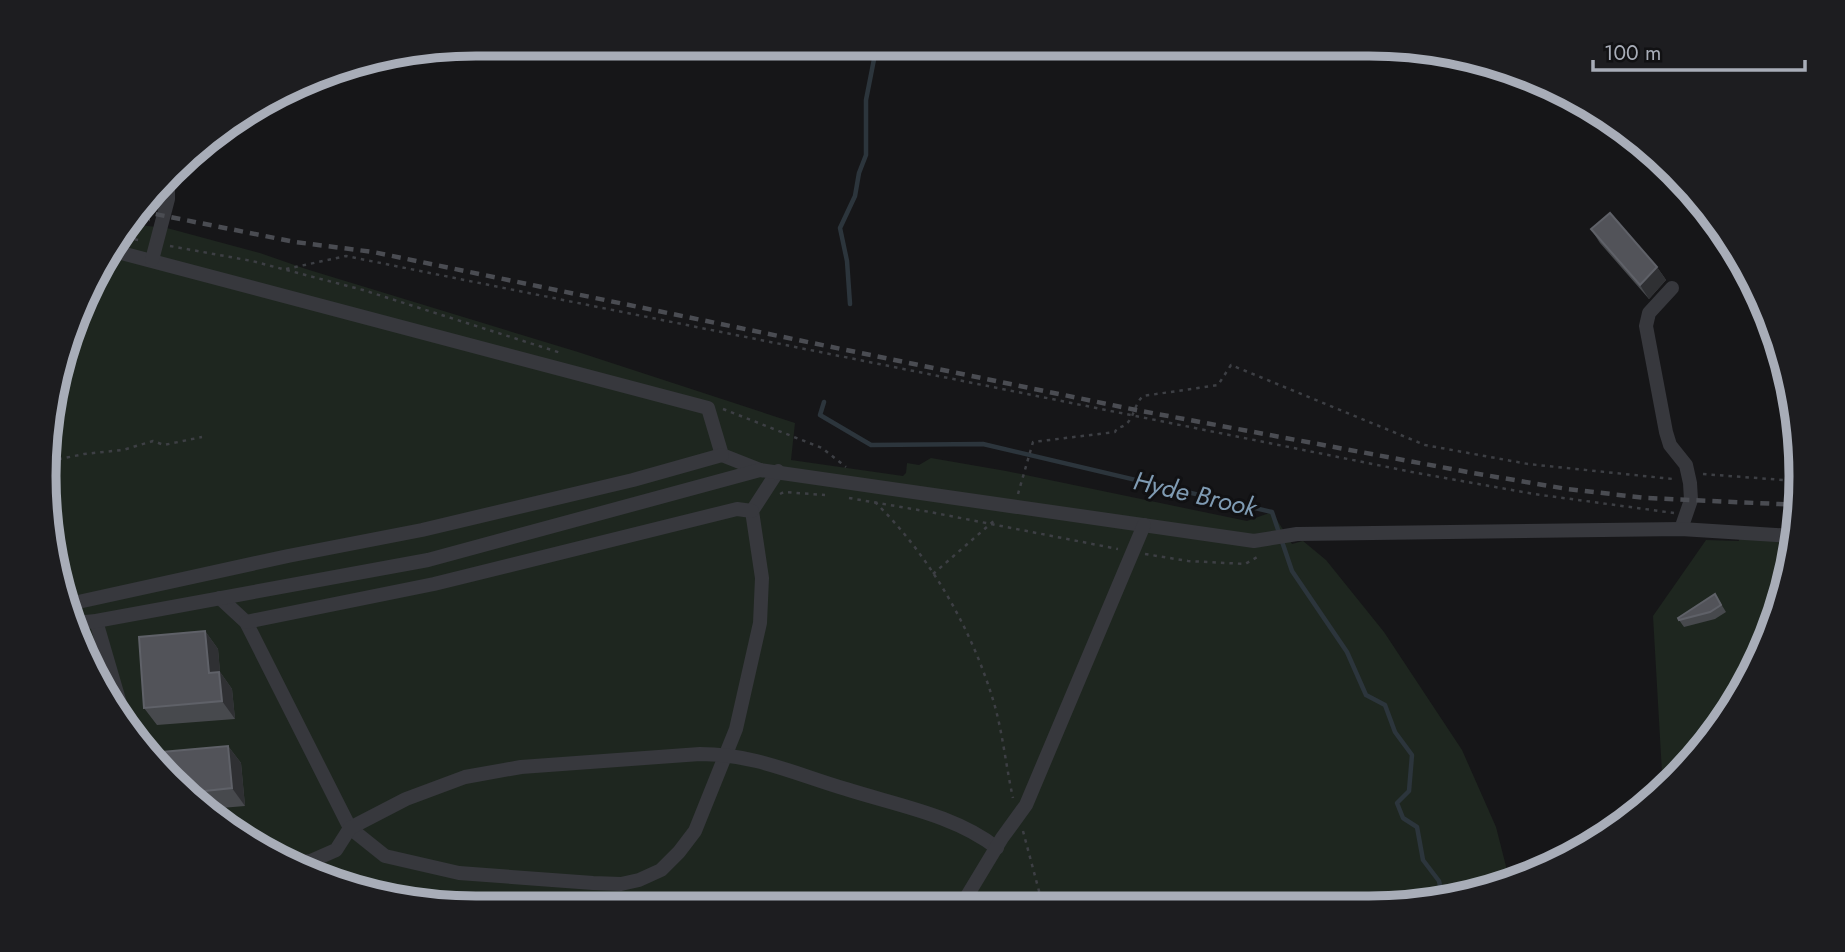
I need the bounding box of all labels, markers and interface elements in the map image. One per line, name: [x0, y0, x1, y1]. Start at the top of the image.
scale bar: [1593, 28, 1805, 72]
text: 100 m: [1604, 38, 1661, 68]
water label: Hyde Brook: [1130, 461, 1262, 527]

